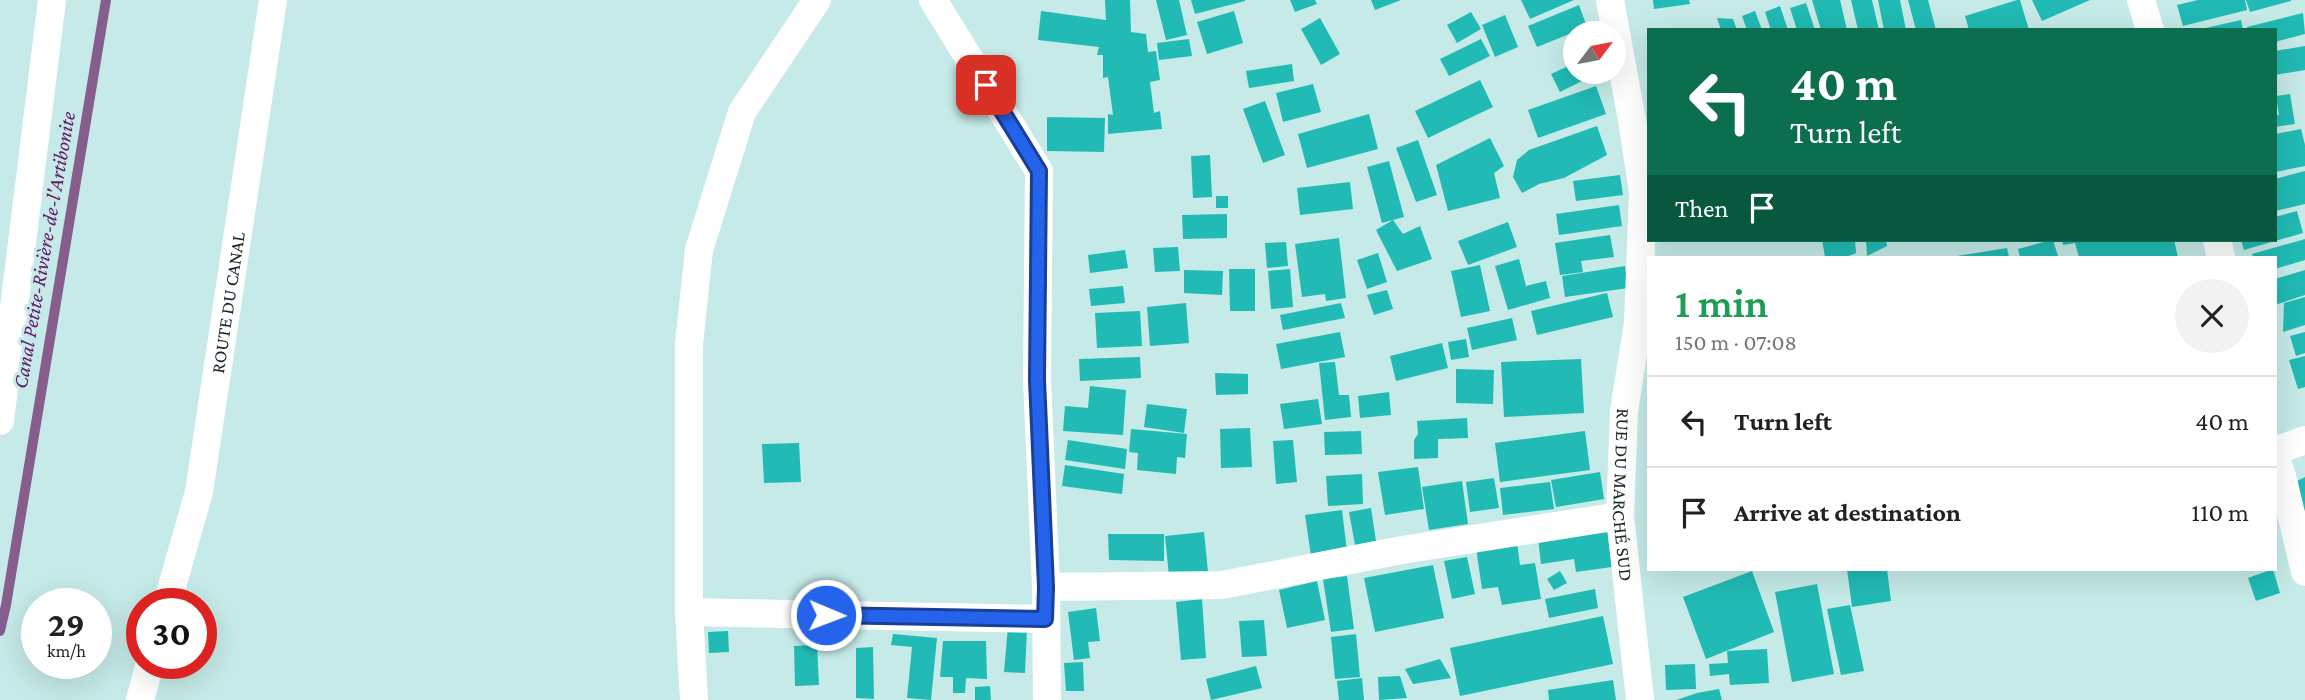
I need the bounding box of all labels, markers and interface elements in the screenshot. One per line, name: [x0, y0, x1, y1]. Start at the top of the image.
north arrow: [1563, 21, 1626, 84]
map controls: [1563, 21, 1626, 84]
pin: [956, 55, 1016, 115]
icon: left: [1675, 56, 1766, 147]
text: 40 m: [1790, 56, 1897, 111]
icon: arrive: [967, 66, 1005, 104]
water label: Canal Petite-Rivière-de-l'Artibonite: [8, 110, 80, 390]
text: Turn left: [1790, 114, 1901, 150]
icon: arrive: [1743, 189, 1781, 227]
text: Then: [1675, 194, 1729, 223]
street label: ROUTE DU CANAL: [207, 230, 249, 375]
text: 1 min: [1675, 279, 1768, 326]
button: close: [2175, 279, 2249, 353]
text: 150 m · 07:08: [1675, 329, 1797, 355]
icon: left: [1675, 403, 1713, 441]
text: Turn left: [1734, 407, 1832, 436]
text: 40 m: [2195, 407, 2249, 436]
street label: RUE DU MARCHÉ SUD: [1609, 408, 1637, 582]
icon: arrive: [1675, 494, 1713, 532]
text: Arrive at destination: [1734, 498, 1961, 527]
text: 110 m: [2191, 498, 2249, 527]
position arrow: [789, 578, 863, 652]
speed limit sign: 30: [126, 588, 217, 679]
text: 29: [48, 605, 85, 644]
text: km/h: [47, 641, 86, 661]

